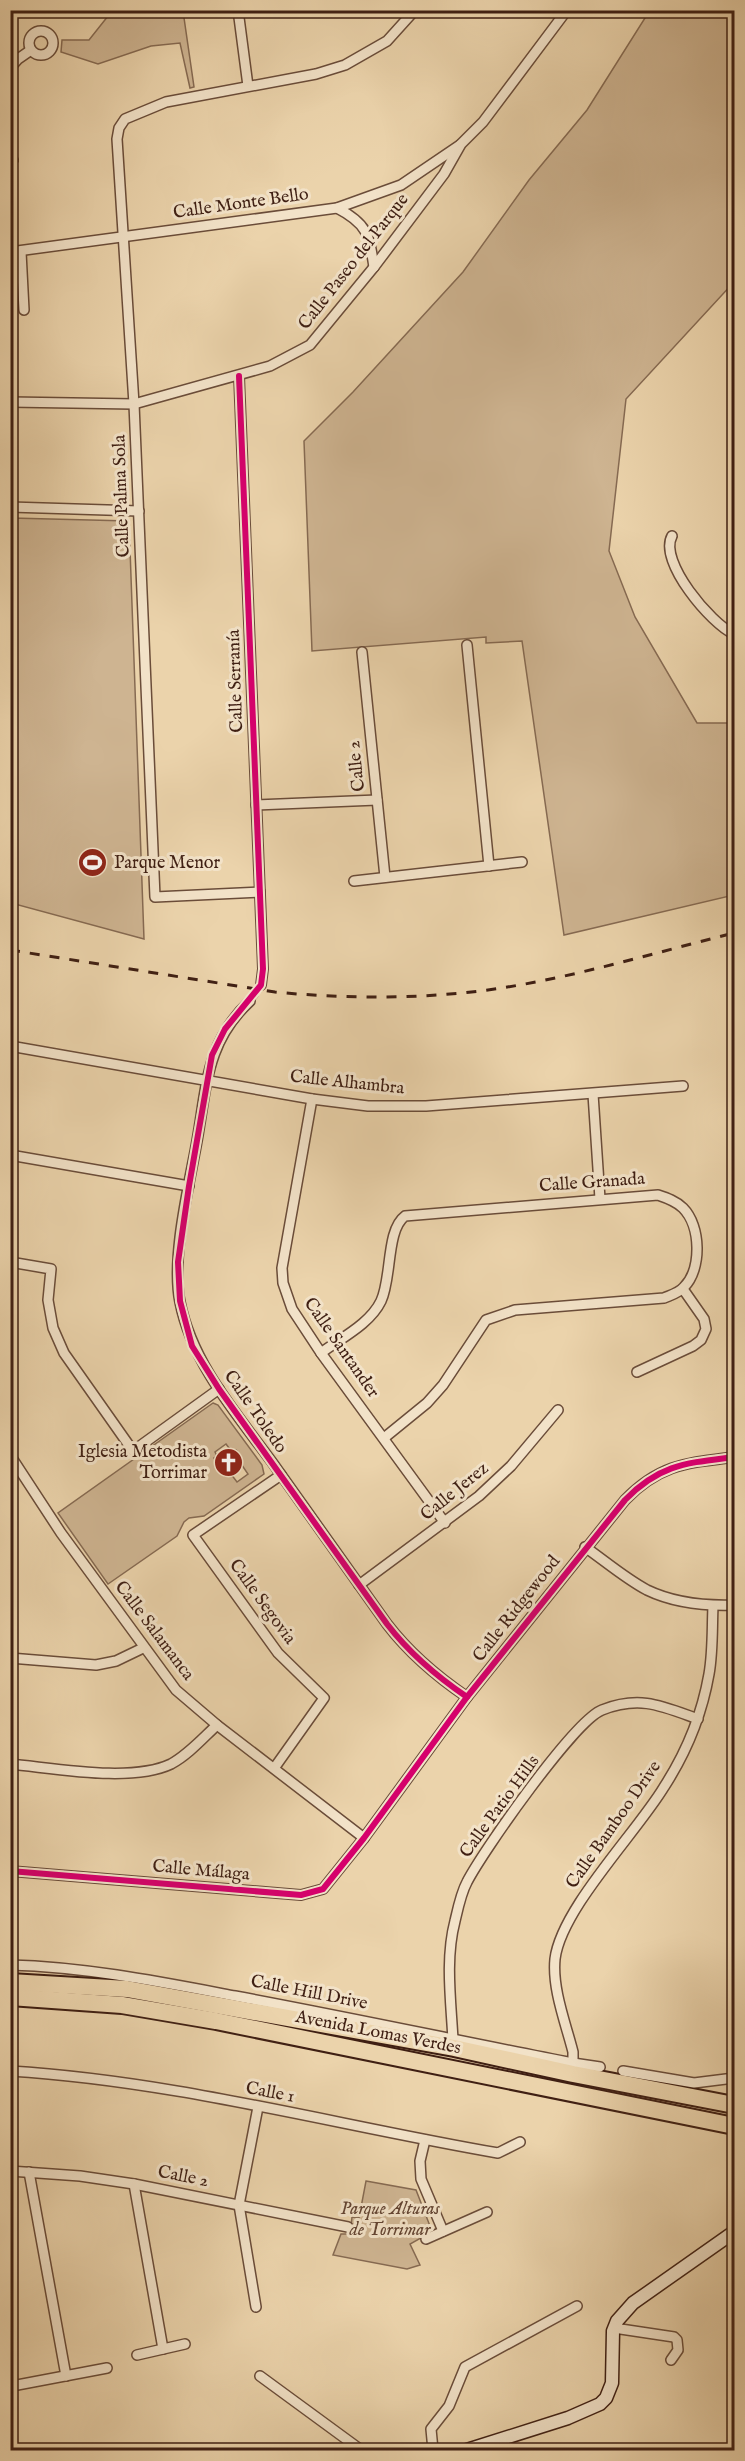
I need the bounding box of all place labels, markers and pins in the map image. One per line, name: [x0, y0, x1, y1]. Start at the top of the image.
sports icon: Parque Menor: [77, 847, 109, 879]
place label: Parque Menor: [114, 852, 220, 875]
place label: Iglesia Metodista Torrimar: [78, 1441, 207, 1485]
church icon: Iglesia Metodista Torrimar: [212, 1446, 244, 1478]

